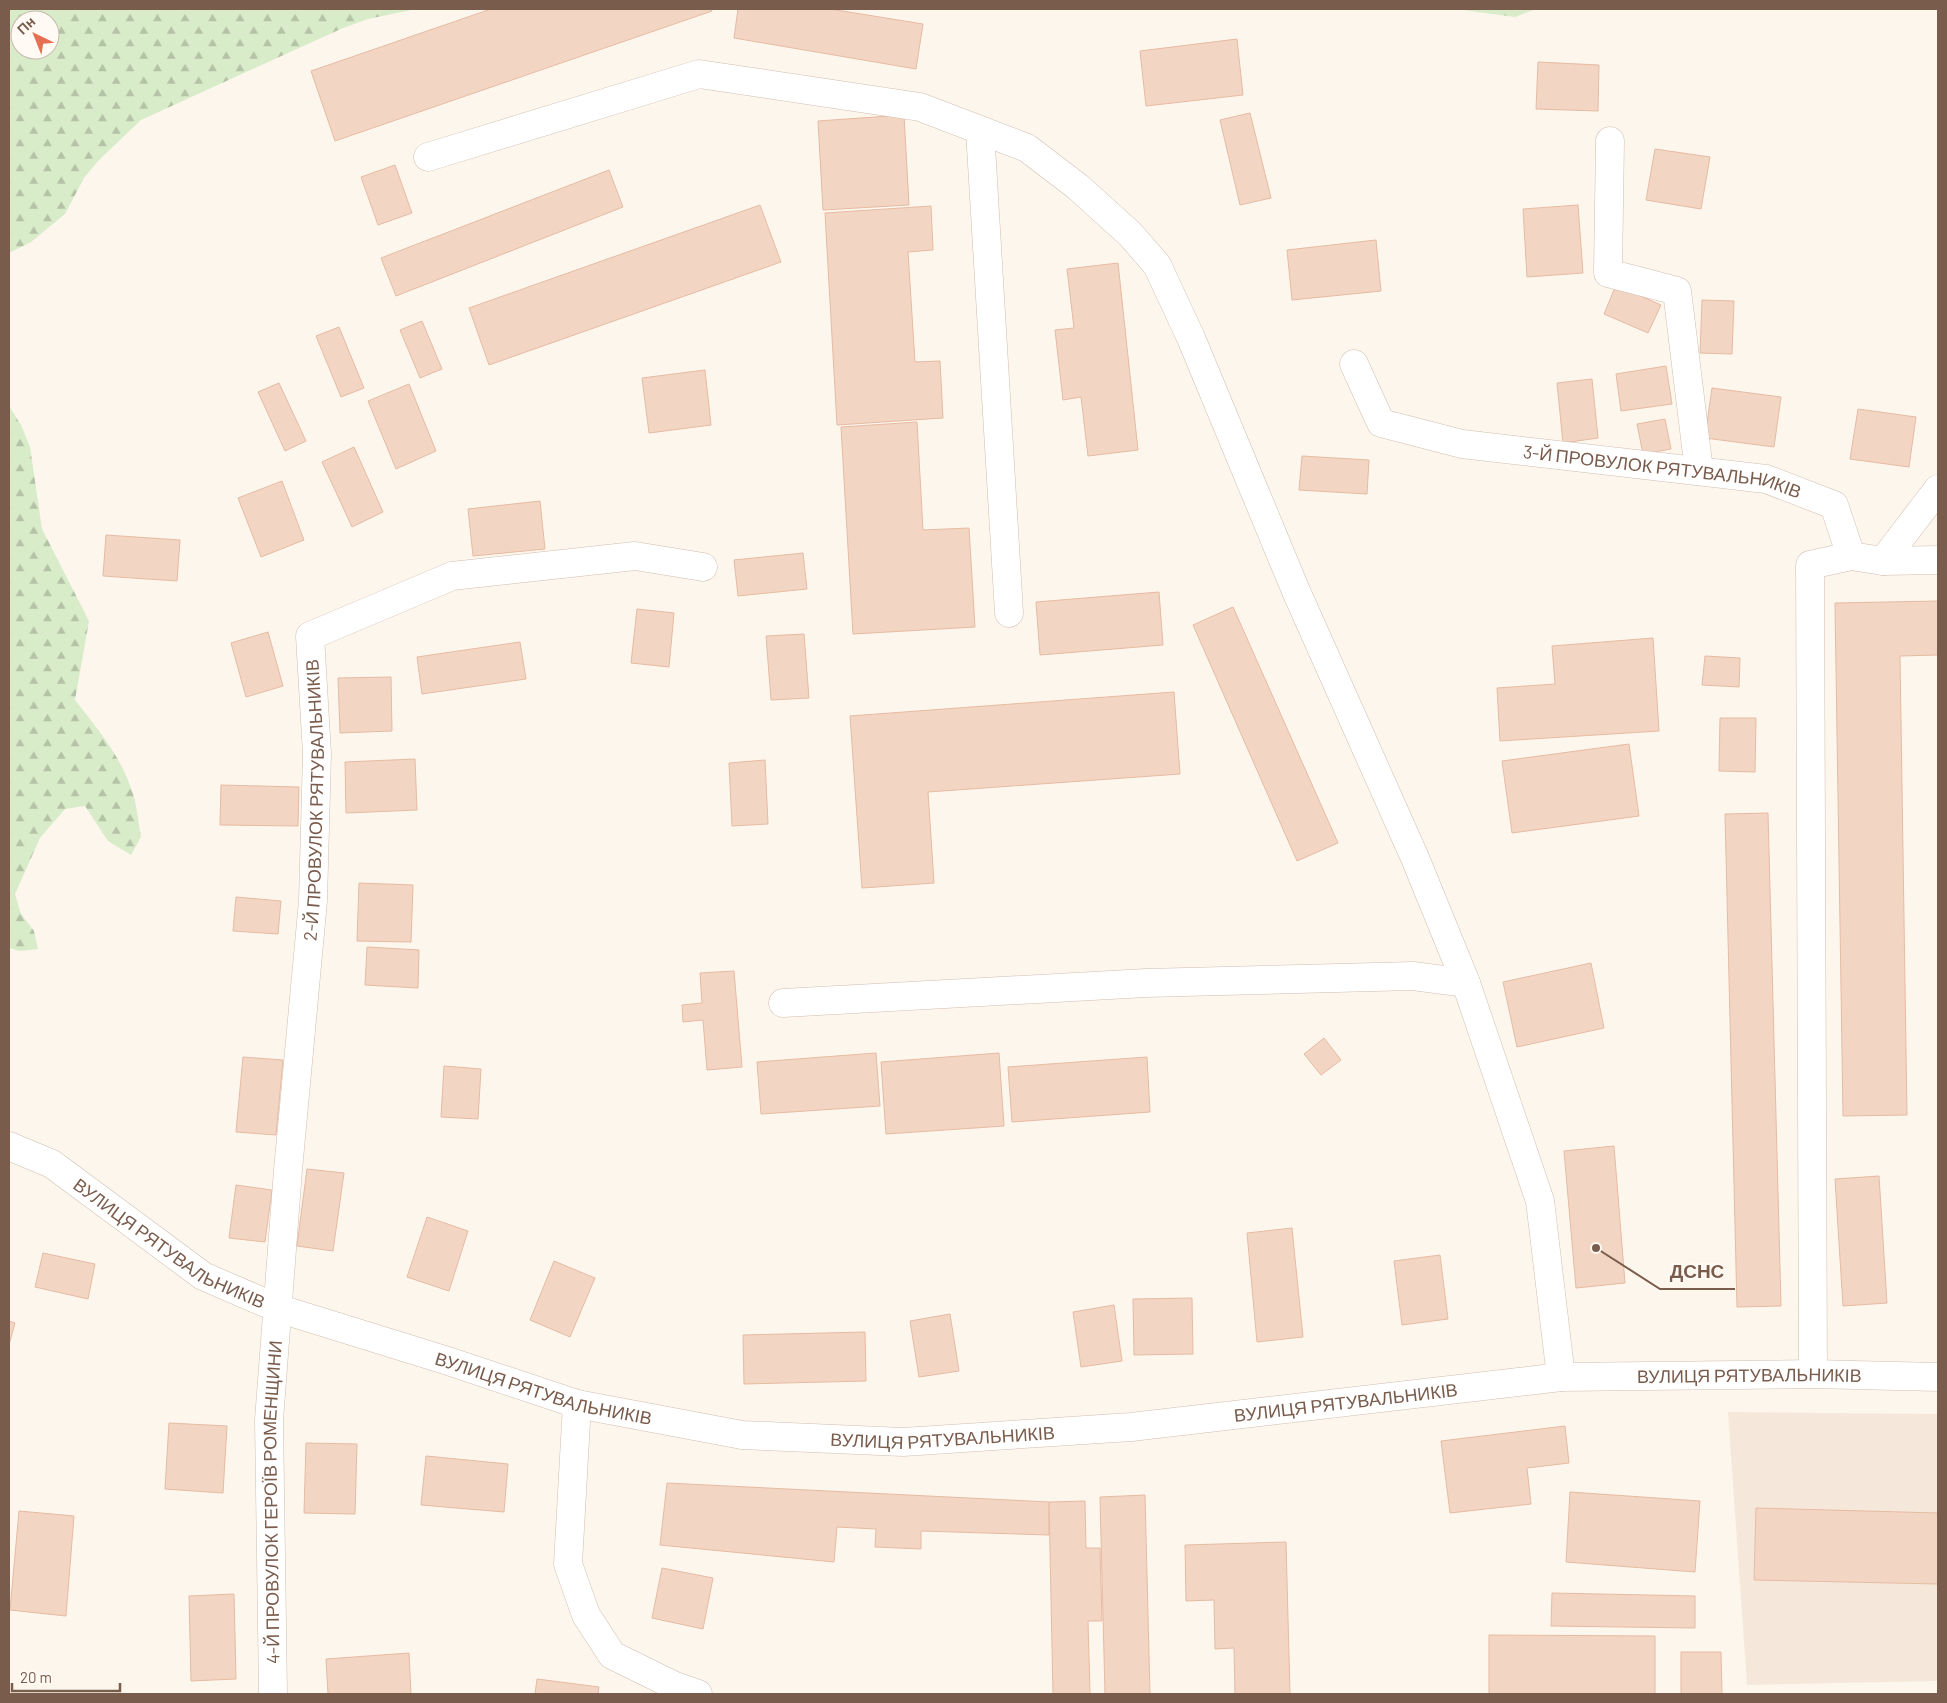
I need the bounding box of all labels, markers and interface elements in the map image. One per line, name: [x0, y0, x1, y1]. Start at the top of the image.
north arrow: [10, 10, 60, 60]
text: Пн: [13, 13, 38, 38]
street label: 3-Й ПРОВУЛОК РЯТУВАЛЬНИКІВ: [1522, 440, 1805, 503]
street label: 2-Й ПРОВУЛОК РЯТУВАЛЬНИКІВ: [298, 658, 328, 942]
street label: ВУЛИЦЯ РЯТУВАЛЬНИКІВ: [69, 1173, 269, 1313]
callout: ДСНС: [1660, 1255, 1735, 1289]
text: ДСНС: [1670, 1259, 1725, 1282]
street label: 4-Й ПРОВУЛОК ГЕРОЇВ РОМЕНЩИНИ: [258, 1340, 286, 1664]
street label: ВУЛИЦЯ РЯТУВАЛЬНИКІВ: [433, 1347, 654, 1429]
street label: ВУЛИЦЯ РЯТУВАЛЬНИКІВ: [1637, 1363, 1862, 1387]
street label: ВУЛИЦЯ РЯТУВАЛЬНИКІВ: [1233, 1378, 1459, 1426]
street label: ВУЛИЦЯ РЯТУВАЛЬНИКІВ: [830, 1421, 1056, 1453]
scale bar: [12, 1660, 120, 1692]
text: 20 m: [20, 1668, 52, 1686]

